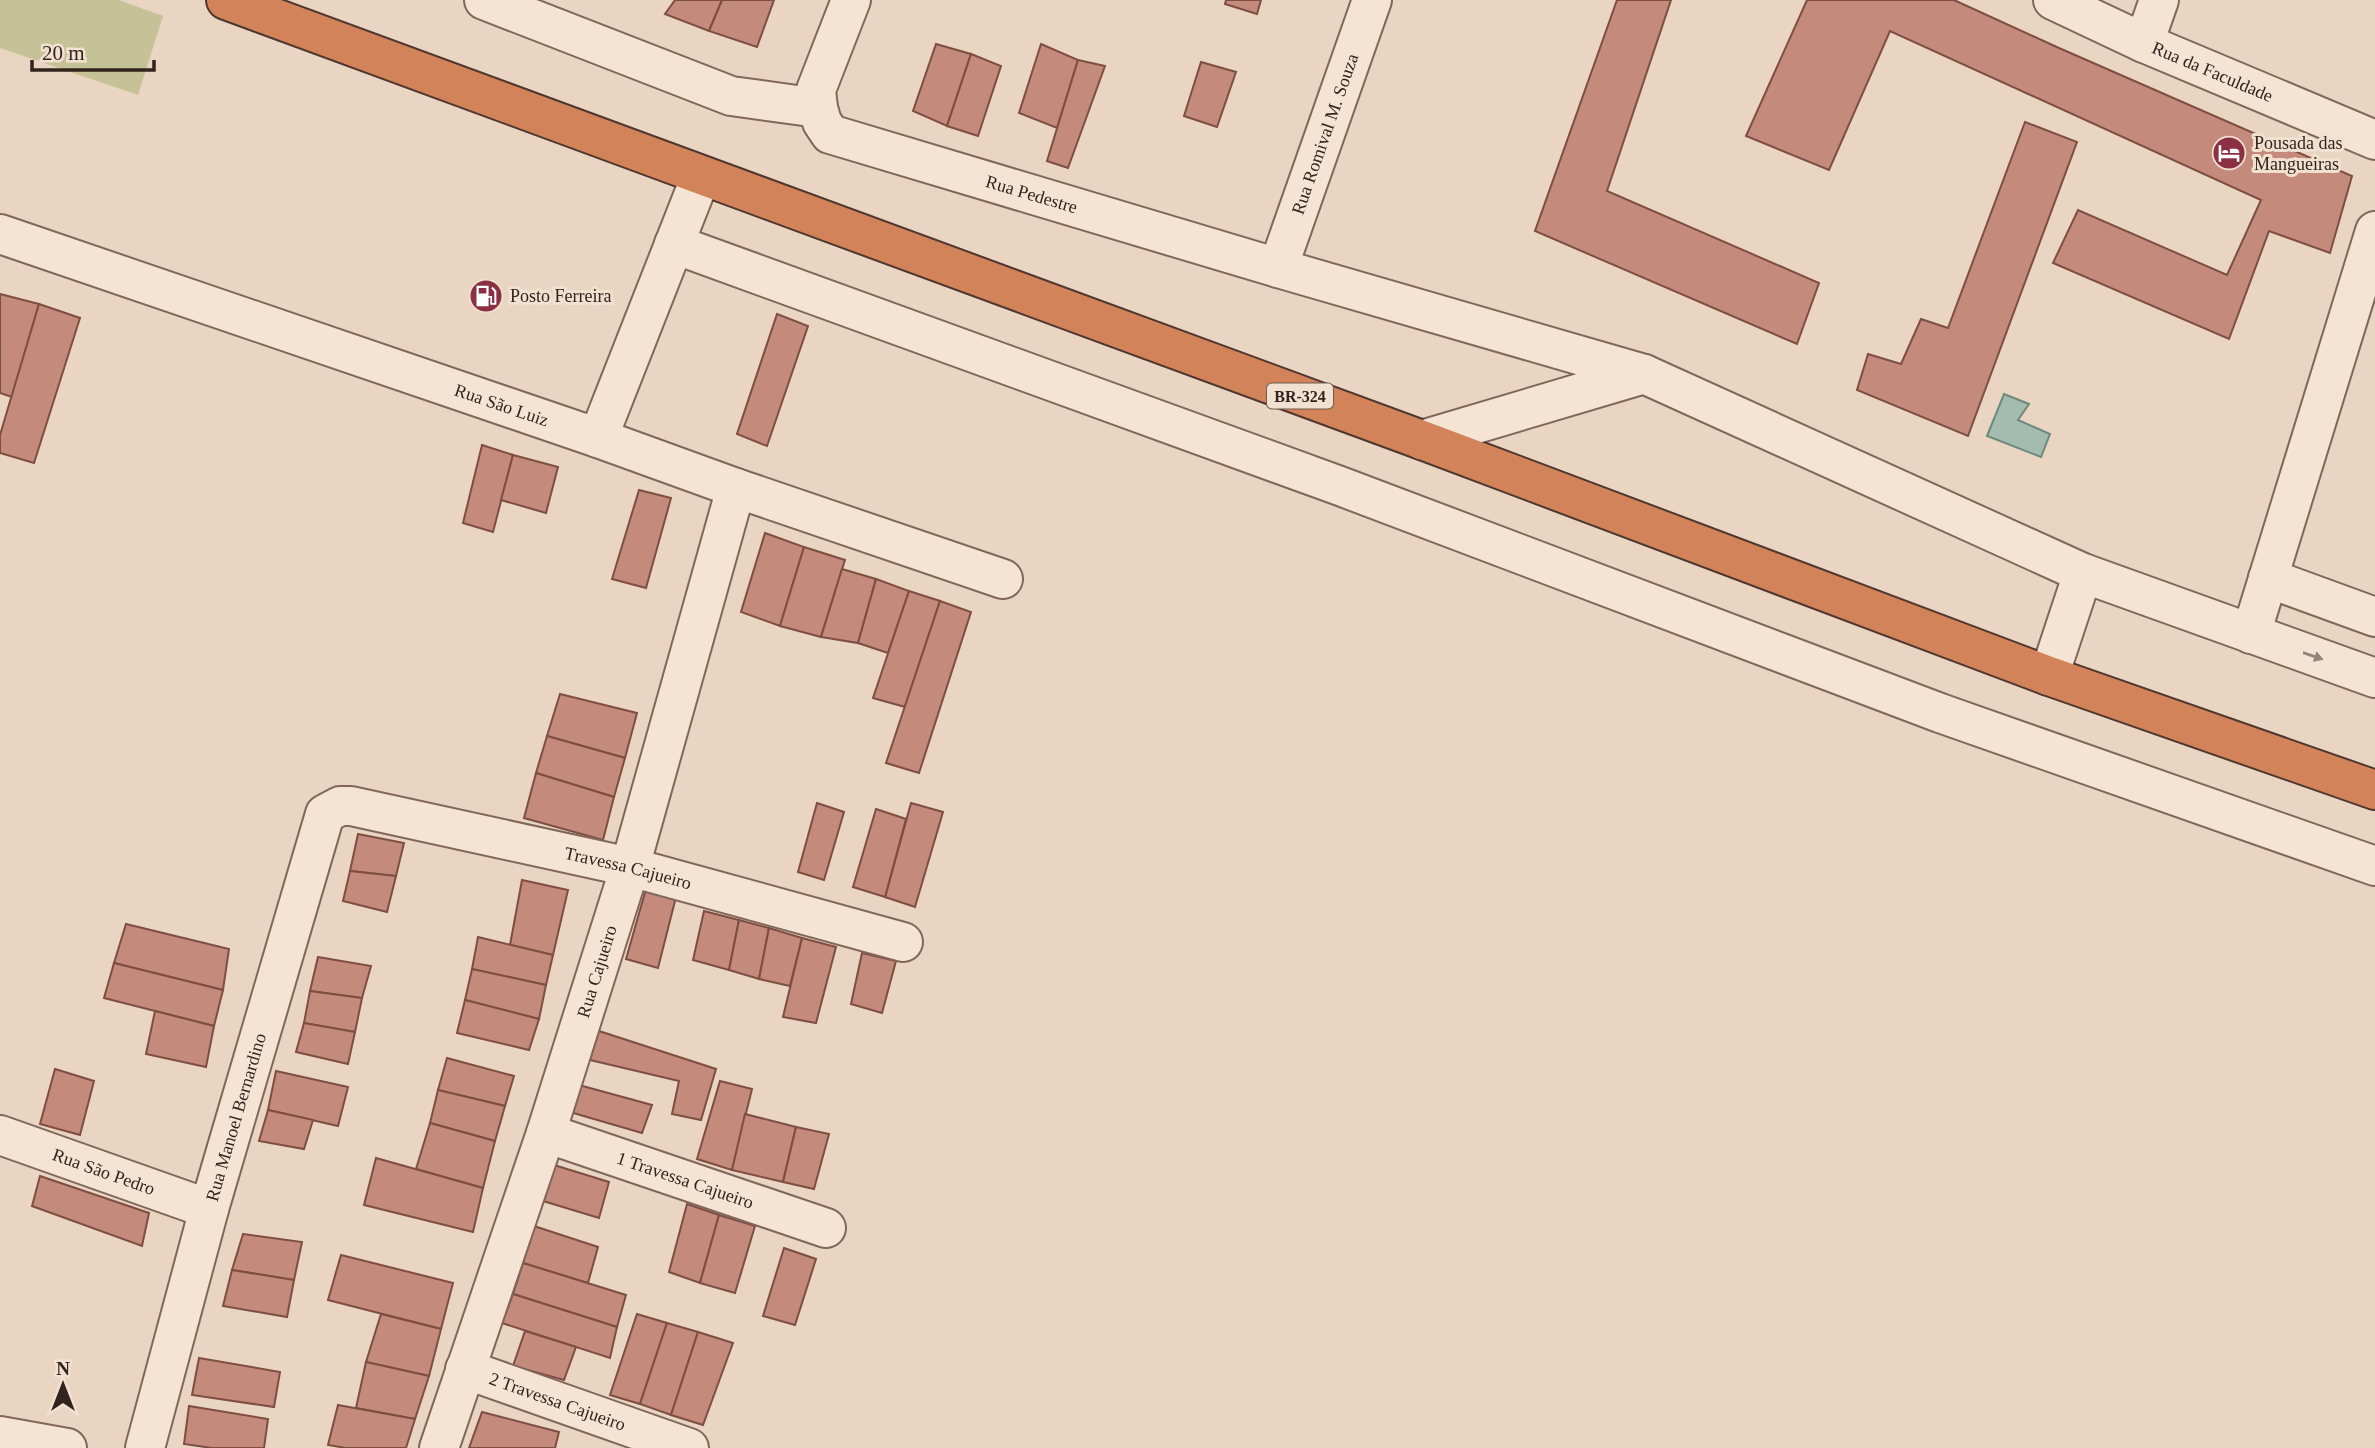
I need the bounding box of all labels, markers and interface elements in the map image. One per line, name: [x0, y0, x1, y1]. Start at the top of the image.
scale bar: [32, 28, 154, 72]
street label: Rua da Faculdade: [2149, 38, 2276, 106]
text: 20 m: [42, 41, 85, 65]
street label: Rua Romival M. Souza: [1288, 51, 1362, 217]
place label: Pousada das Mangueiras: [2254, 133, 2343, 174]
hotel icon: Pousada das Mangueiras: [2210, 134, 2248, 172]
street label: Rua Pedestre: [983, 171, 1080, 217]
fuel station icon: Posto Ferreira: [467, 277, 505, 315]
place label: Posto Ferreira: [510, 286, 611, 306]
street label: Rua São Luiz: [452, 380, 551, 430]
road number: BR-324: [1267, 384, 1333, 408]
one-way arrow: [2302, 651, 2323, 662]
street label: Travessa Cajueiro: [563, 843, 694, 893]
street label: Rua Cajueiro: [573, 923, 621, 1020]
street label: Rua Manoel Bernardino: [202, 1031, 270, 1204]
street label: Rua São Pedro: [50, 1144, 157, 1199]
street label: 1 Travessa Cajueiro: [614, 1148, 756, 1213]
north arrow: [28, 1350, 98, 1420]
text: N: [56, 1358, 70, 1379]
street label: 2 Travessa Cajueiro: [487, 1368, 628, 1435]

